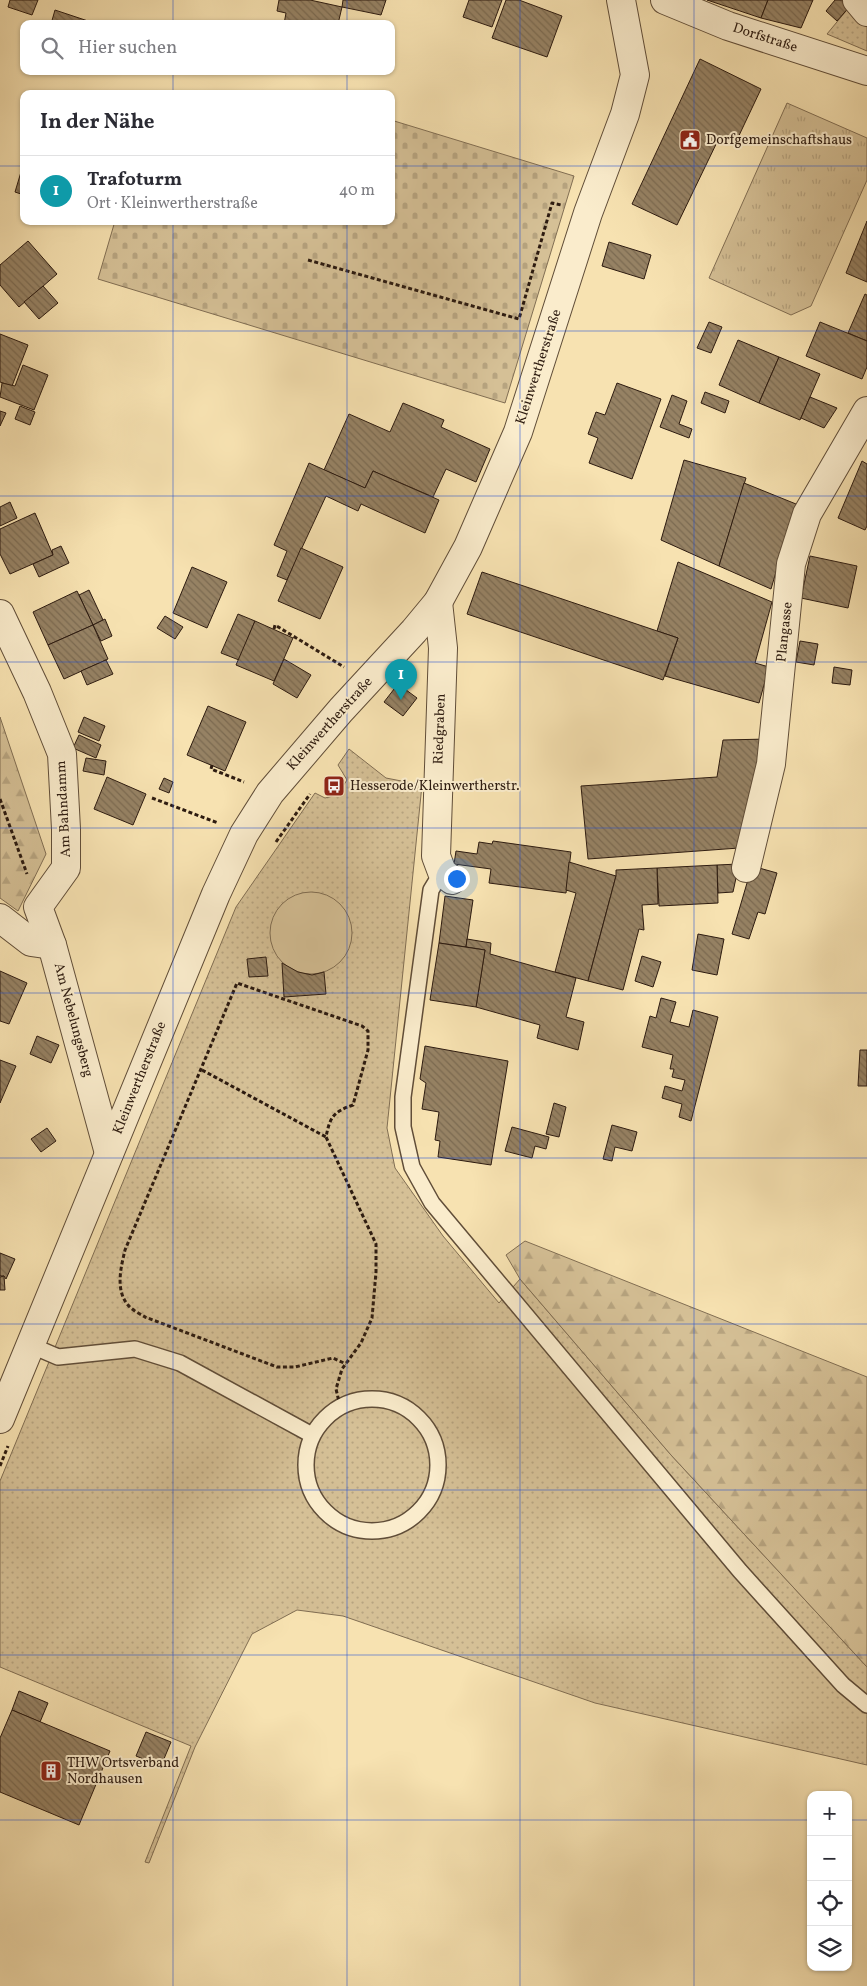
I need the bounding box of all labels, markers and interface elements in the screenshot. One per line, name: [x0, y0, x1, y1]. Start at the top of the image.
street label: Dorfstraße: [730, 19, 800, 58]
search box: [20, 20, 395, 75]
icon: search: [38, 34, 66, 62]
text: Hier suchen: [78, 35, 177, 61]
text: In der Nähe: [40, 108, 155, 137]
public building icon: Dorfgemeinschaftshaus: [678, 128, 702, 152]
place label: Dorfgemeinschaftshaus: [706, 131, 852, 150]
text: Trafoturm: [87, 167, 182, 193]
text: 1: [53, 180, 59, 202]
text: 40 m: [339, 180, 375, 202]
text: Ort · Kleinwertherstraße: [87, 193, 258, 215]
street label: Kleinwertherstraße: [511, 307, 567, 427]
street label: Plangasse: [772, 601, 798, 663]
pin: 1: [385, 659, 417, 700]
street label: Kleinwertherstraße: [283, 673, 377, 775]
street label: Riedgraben: [429, 693, 451, 765]
street label: Am Bahndamm: [52, 760, 76, 858]
bus stop icon: Hesserode/Kleinwertherstr.: [322, 774, 346, 798]
place label: Hesserode/Kleinwertherstr.: [350, 777, 520, 796]
your location: [444, 866, 470, 892]
street label: Am Nebelungsberg: [49, 961, 97, 1079]
street label: Kleinwertherstraße: [109, 1018, 171, 1137]
place label: THW Ortsverband Nordhausen: [67, 1754, 179, 1789]
building icon: THW Ortsverband Nordhausen: [39, 1759, 63, 1783]
map controls: [807, 1791, 852, 1971]
button: +: [807, 1791, 852, 1836]
button: −: [807, 1836, 852, 1881]
button: locate: [807, 1881, 852, 1926]
button: layers: [807, 1926, 852, 1971]

